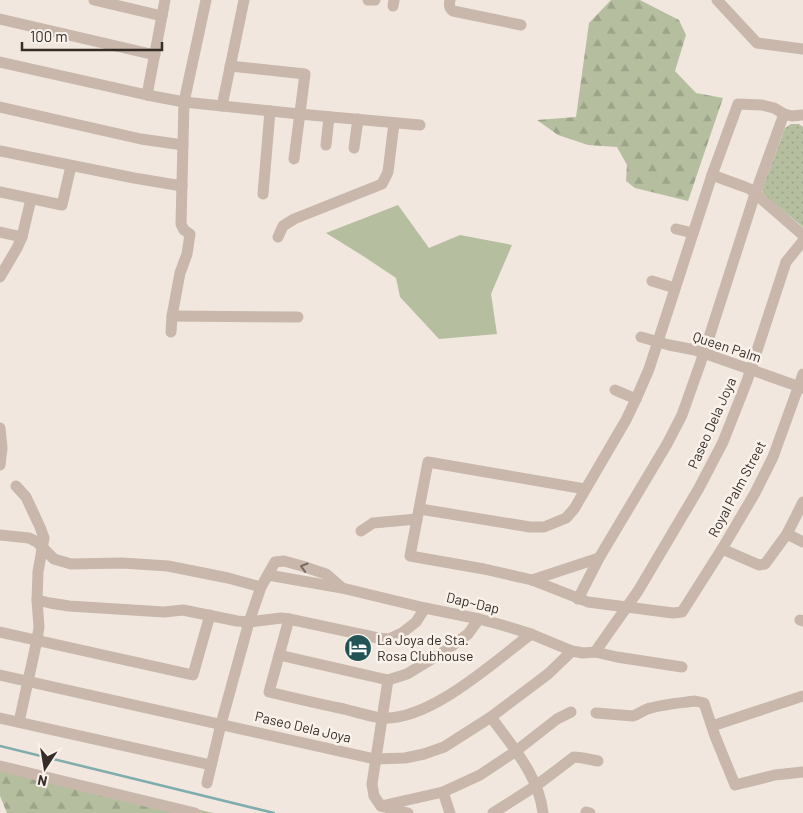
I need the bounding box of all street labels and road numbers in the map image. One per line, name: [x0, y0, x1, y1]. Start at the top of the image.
street label: Queen Palm: [691, 327, 764, 366]
street label: Paseo Dela Joya: [684, 374, 739, 471]
street label: Royal Palm Street: [704, 438, 769, 540]
street label: Dap~Dap: [445, 588, 501, 617]
street label: Paseo Dela Joya: [253, 707, 353, 746]

